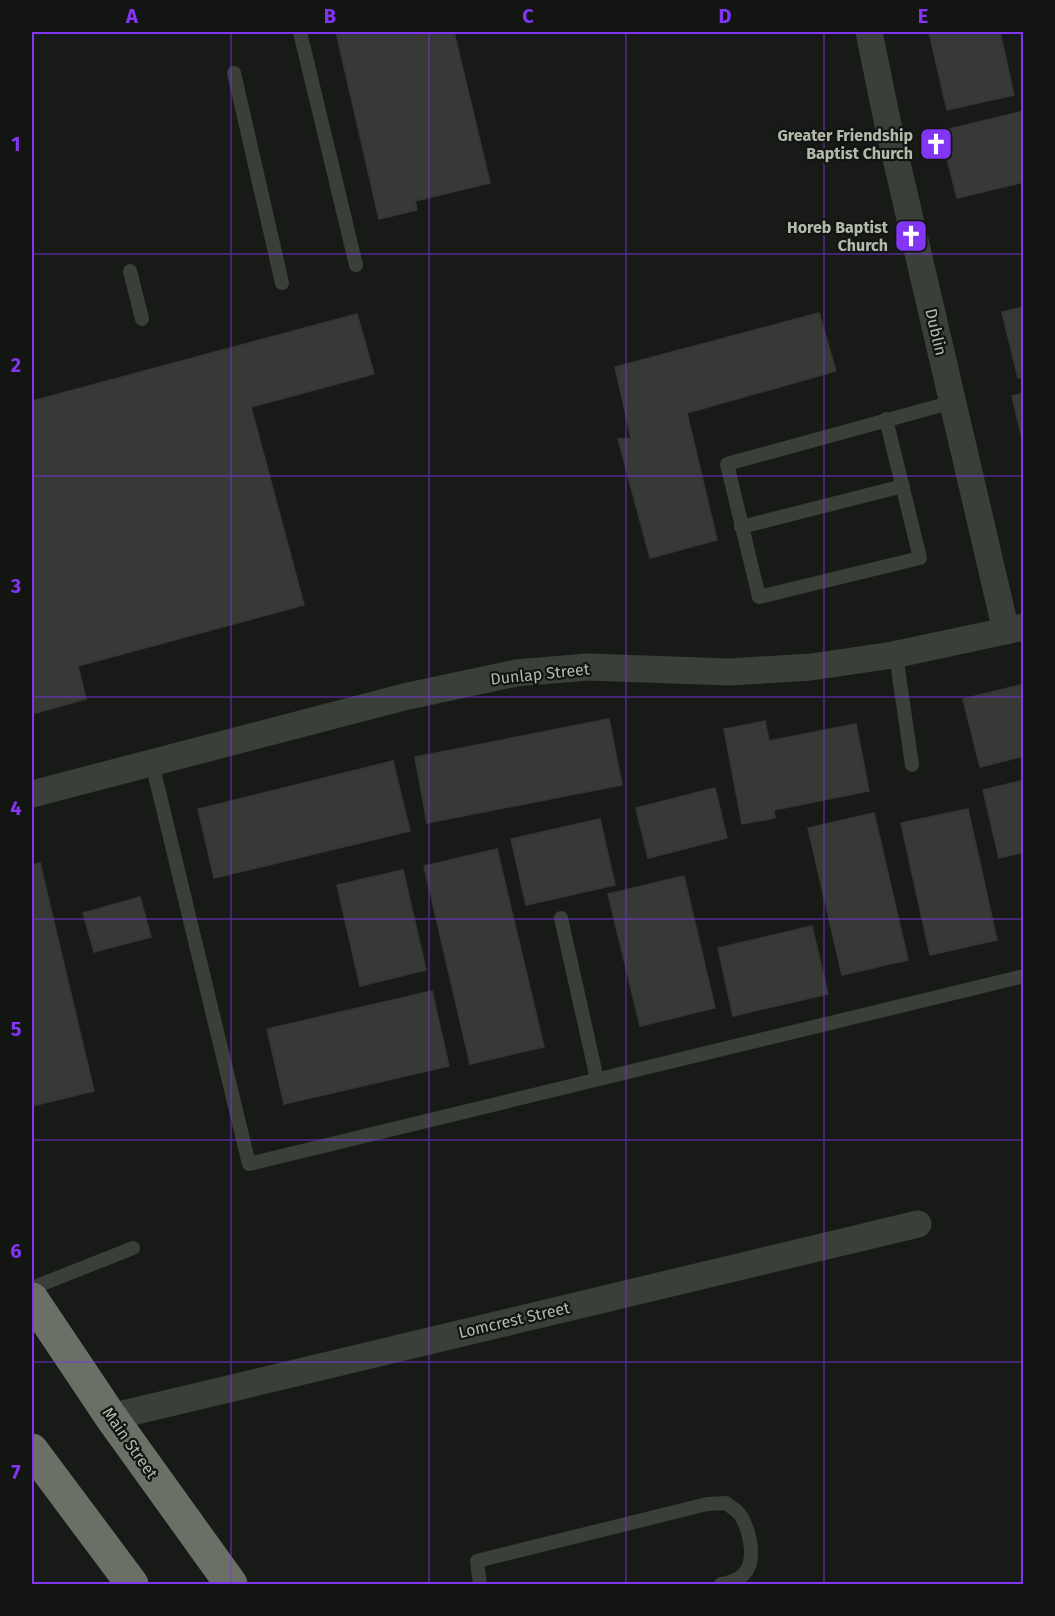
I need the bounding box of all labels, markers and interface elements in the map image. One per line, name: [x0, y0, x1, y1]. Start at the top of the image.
text: A: [125, 4, 139, 28]
text: B: [324, 4, 336, 28]
text: C: [522, 4, 534, 28]
text: D: [718, 4, 732, 28]
text: E: [918, 4, 928, 28]
place label: Greater Friendship Baptist Church: [778, 126, 913, 163]
church icon: Greater Friendship Baptist Church: [918, 126, 954, 162]
text: 1: [11, 132, 21, 156]
place label: Horeb Baptist Church: [787, 218, 889, 255]
church icon: Horeb Baptist Church: [893, 218, 929, 254]
street label: Dublin: [921, 307, 951, 357]
text: 2: [11, 353, 21, 377]
text: 3: [10, 574, 21, 598]
street label: Dunlap Street: [490, 659, 591, 689]
text: 4: [10, 796, 22, 820]
text: 5: [11, 1017, 22, 1041]
text: 6: [10, 1239, 22, 1263]
street label: Lomcrest Street: [457, 1298, 572, 1342]
street label: Main Street: [98, 1404, 162, 1482]
text: 7: [11, 1460, 21, 1484]

